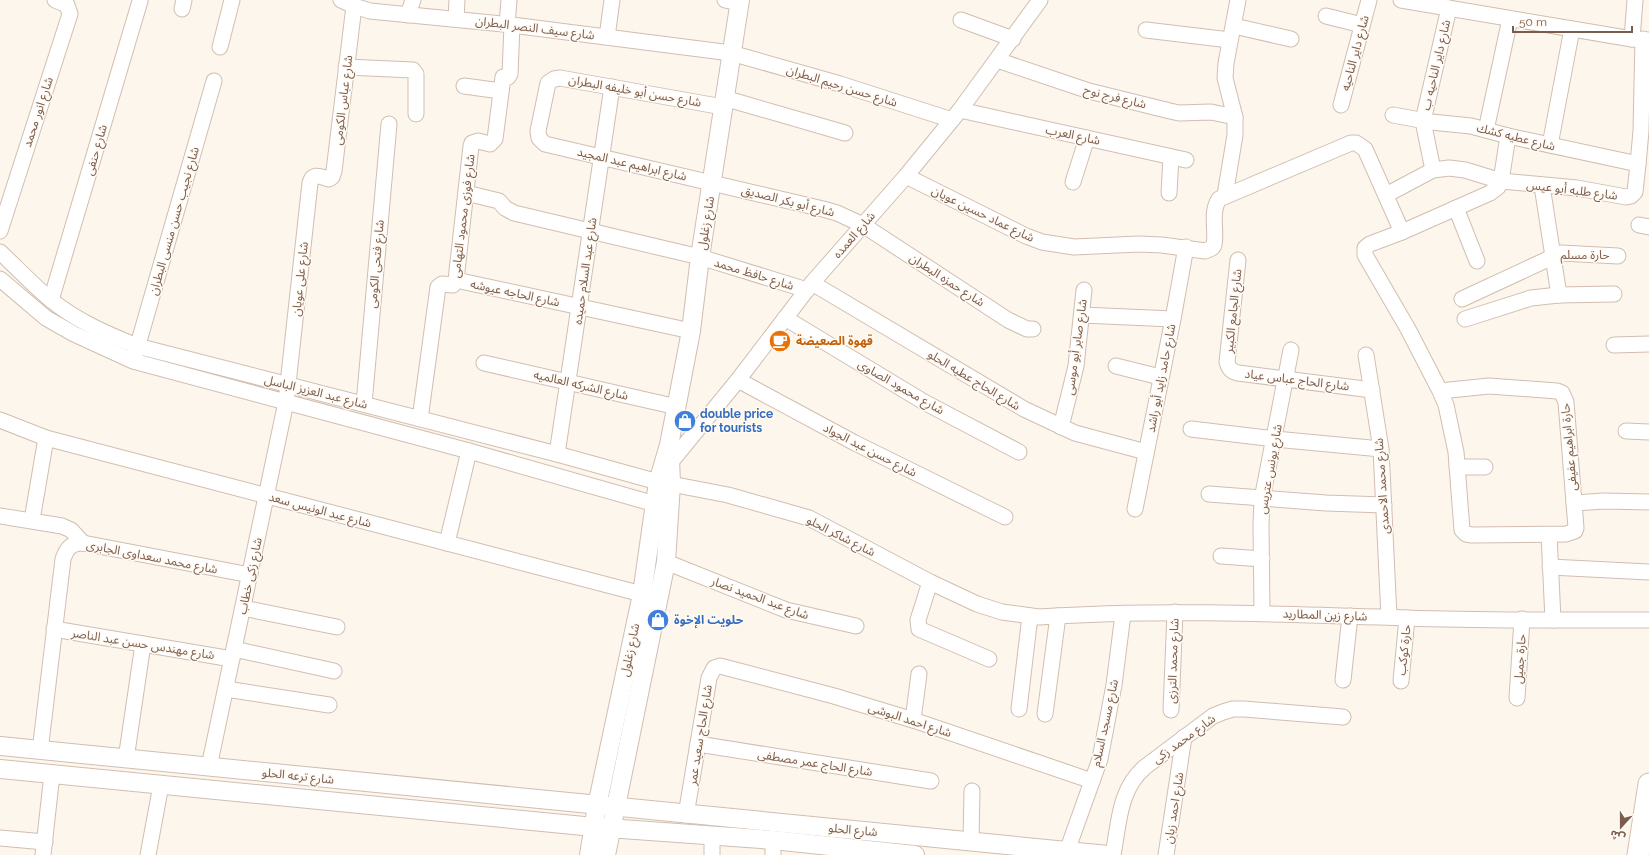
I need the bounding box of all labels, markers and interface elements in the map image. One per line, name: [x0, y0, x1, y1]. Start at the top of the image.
scale bar: [1513, 8, 1632, 34]
street label: شارع سيف النصر البطران: [474, 14, 595, 44]
street label: شارع داير الناحيه: [1338, 14, 1374, 93]
text: 50 m: [1519, 15, 1547, 29]
street label: شارع داير الناحيه ب: [1419, 18, 1455, 112]
street label: شارع عباس الكومى: [331, 54, 357, 146]
street label: شارع حسن رحيم البطران: [784, 63, 899, 111]
street label: شارع حسن أبو خليفه البطران: [567, 72, 703, 112]
street label: شارع انور محمد: [20, 75, 58, 149]
street label: شارع فرج نوح: [1082, 82, 1148, 113]
street label: شارع عطيه كشك: [1475, 120, 1557, 155]
street label: شارع العرب: [1044, 122, 1102, 150]
street label: شارع حنفى: [82, 123, 112, 178]
street label: شارع نجيب حسن منسى البطران: [146, 145, 204, 297]
street label: شارع ابراهيم عبد المجيد: [575, 145, 688, 185]
street label: شارع فوزى محمود التهامى: [448, 153, 480, 279]
street label: شارع طلبه أبو عيس: [1525, 177, 1618, 205]
street label: شارع أبو بكر الصديق: [740, 182, 836, 221]
street label: شارع عماد حسين عويان: [929, 183, 1037, 247]
street label: شارع زغلول: [695, 195, 719, 251]
street label: شارع العمده: [830, 209, 879, 262]
street label: شارع عبد السلام حميده: [571, 217, 601, 326]
street label: شارع فتحى الكومى: [365, 219, 389, 309]
street label: شارع على عويان: [289, 241, 313, 317]
street label: حارة مسلم: [1560, 248, 1610, 264]
street label: شارع حمزه البطران: [906, 250, 987, 311]
street label: شارع حافظ محمد: [712, 255, 796, 295]
street label: شارع الجامع الكبير: [1222, 268, 1246, 355]
street label: شارع الحاجه عيوشه: [469, 277, 561, 311]
street label: شارع صابر أبو موسى: [1062, 298, 1092, 396]
street label: شارع حامد زايد أبو راشد: [1143, 322, 1180, 434]
cafe icon: قهوة الصعيضة: [767, 328, 793, 354]
place label: قهوة الصعيضة: [796, 334, 873, 348]
street label: شارع الحاج عطيه الحلو: [924, 347, 1023, 415]
street label: شارع محمود الصاوى: [854, 357, 947, 419]
street label: شارع الشركه العالميه: [532, 367, 630, 405]
street label: شارع الحاج عباس عياد: [1244, 367, 1350, 395]
street label: شارع عبد العزيز الباسل: [262, 372, 369, 414]
street label: حارة ابراهيم عفيفى: [1558, 402, 1582, 492]
place label: double price for tourists: [700, 407, 773, 435]
shop icon: double price for tourists: [672, 408, 698, 434]
street label: شارع حسن عبد الجواد: [820, 420, 919, 481]
street label: شارع يونس عتريس: [1255, 423, 1287, 515]
street label: شارع محمد الاحمدى: [1372, 437, 1394, 534]
street label: شارع عبد الونيس سعد: [267, 490, 373, 532]
street label: شارع شاكر الحلو: [804, 513, 878, 561]
street label: شارع زكى خطاب: [235, 536, 267, 616]
street label: شارع محمد سعداوى الجابرى: [85, 537, 219, 579]
street label: شارع عبد الحميد نصار: [708, 573, 811, 624]
shop icon: حلويت الإخوة: [645, 607, 671, 633]
street label: شارع زين المطاريد: [1282, 607, 1368, 625]
place label: حلويت الإخوة: [674, 613, 744, 629]
street label: شارع محمد الترزى: [1165, 618, 1183, 704]
street label: شارع زغلول: [618, 622, 644, 678]
street label: حارة كوكب: [1394, 624, 1414, 676]
street label: شارع مهندس حسن عبد الناصر: [69, 626, 216, 664]
street label: حارة جميل: [1511, 634, 1529, 684]
street label: شارع مسجد السلام: [1089, 678, 1123, 769]
street label: شارع الحاج سعيد عمر: [685, 684, 717, 788]
street label: شارع احمد البوشى: [866, 700, 953, 742]
street label: شارع محمد زكى: [1150, 711, 1219, 768]
street label: شارع الحاج عمر مصطفى: [756, 747, 873, 781]
street label: شارع ترعه الحلو: [261, 765, 335, 789]
street label: شارع احمد زيان: [1161, 771, 1189, 845]
north arrow: [1601, 807, 1641, 847]
street label: شارع الحلو: [828, 821, 878, 841]
text: ش: [1608, 827, 1627, 845]

